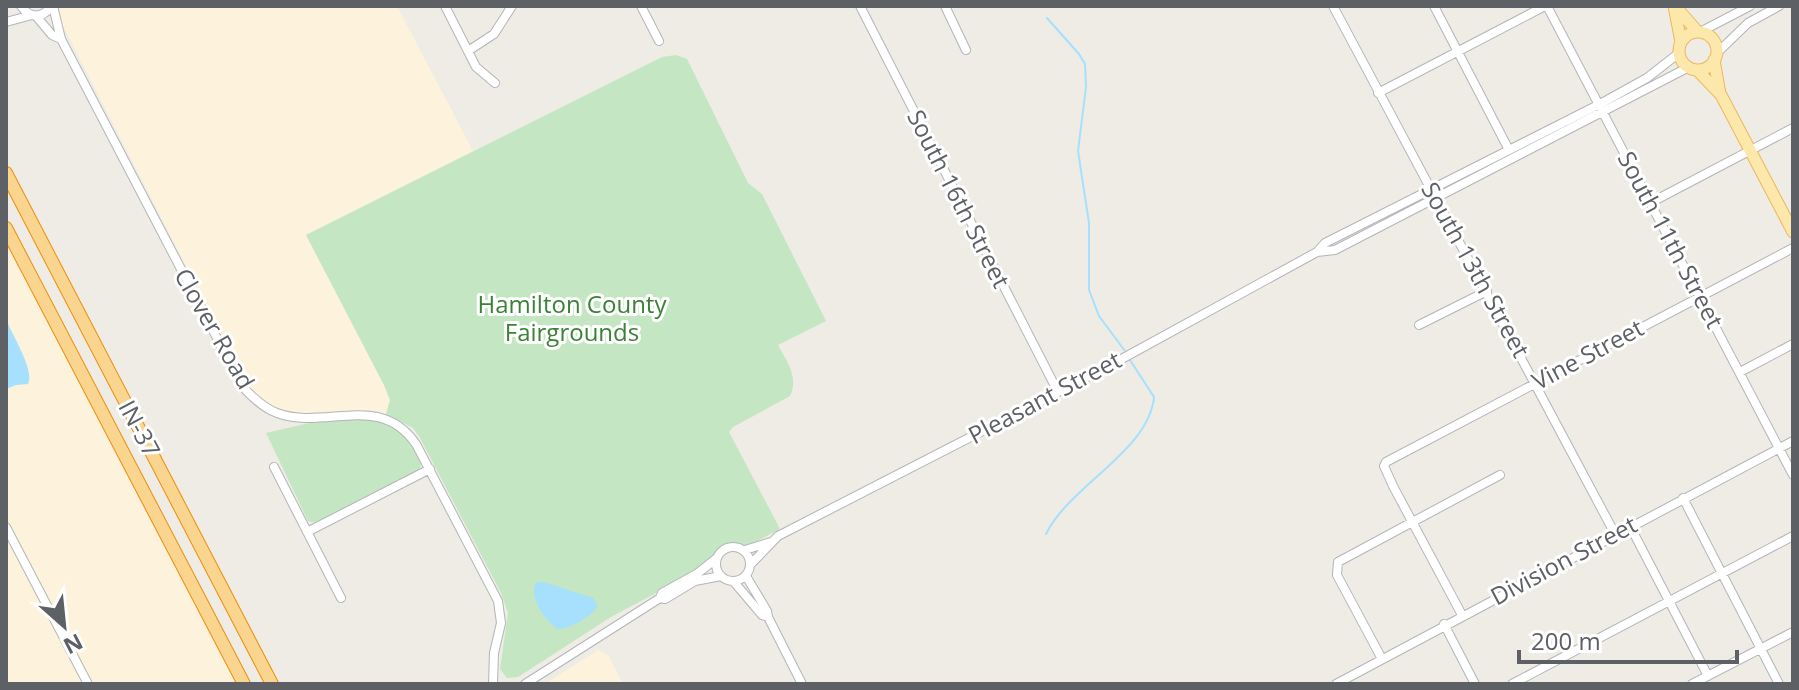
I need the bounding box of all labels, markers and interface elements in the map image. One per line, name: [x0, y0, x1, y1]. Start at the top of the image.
street label: South 16th Street: [900, 104, 1018, 293]
street label: South 11th Street: [1611, 145, 1732, 333]
street label: South 13th Street: [1414, 176, 1538, 363]
street label: Clover Road: [167, 262, 263, 395]
park label: Hamilton County Fairgrounds: [478, 287, 667, 348]
street label: Vine Street: [1526, 311, 1649, 397]
street label: Pleasant Street: [962, 343, 1126, 451]
street label: IN-37: [112, 394, 169, 463]
street label: Division Street: [1484, 507, 1642, 612]
north arrow: [24, 586, 104, 666]
scale bar: [1519, 614, 1737, 664]
text: 200 m: [1531, 624, 1601, 657]
text: N: [59, 627, 88, 662]

